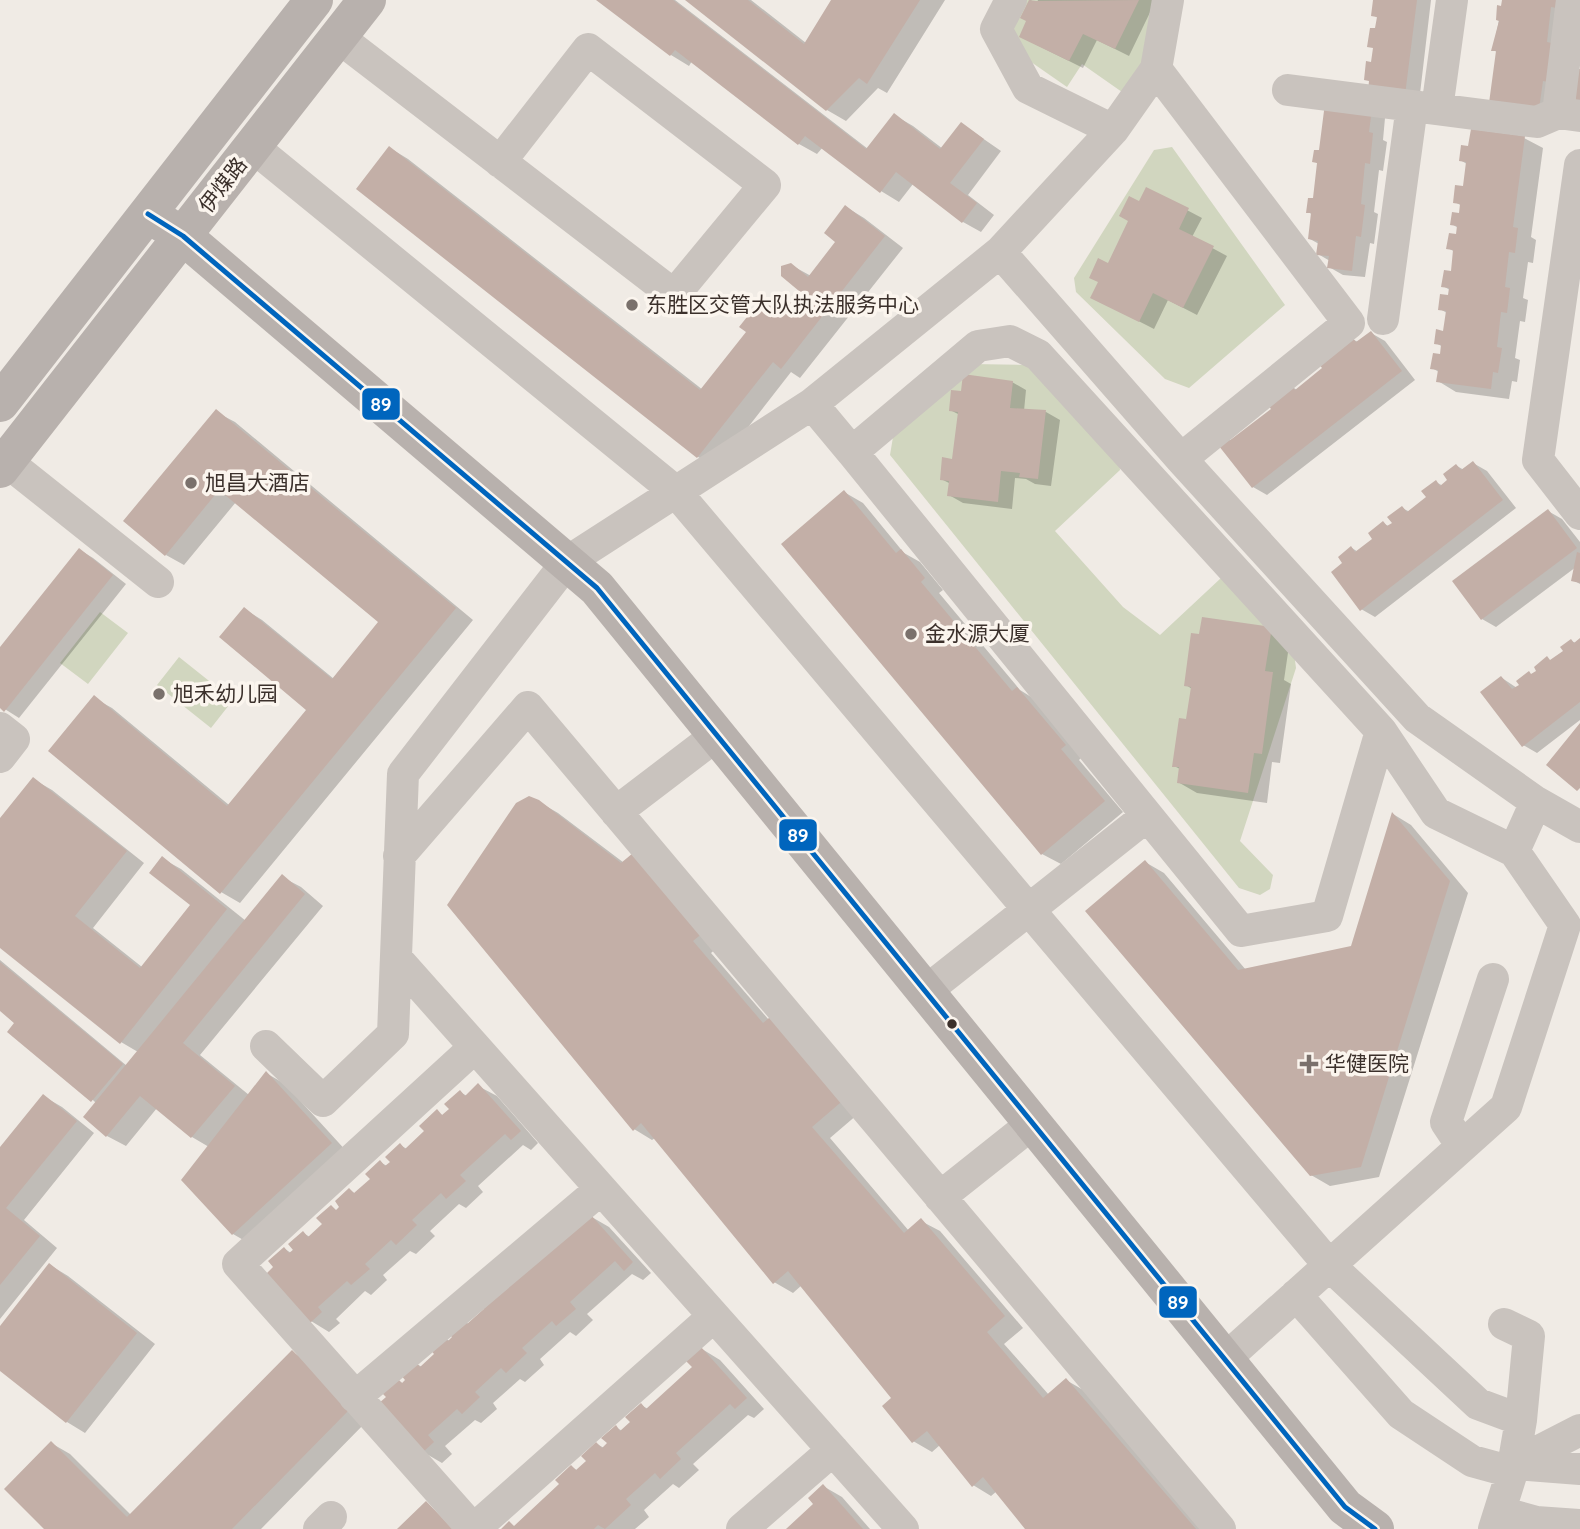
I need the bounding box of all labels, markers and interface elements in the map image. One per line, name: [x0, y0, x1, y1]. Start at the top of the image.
street label: 伊煤路: [193, 152, 252, 217]
place label: 东胜区交管大队执法服务中心: [646, 291, 919, 317]
marker: 东胜区交管大队执法服务中心: [624, 297, 640, 313]
line badge: 89: [361, 387, 401, 421]
text: 89: [370, 392, 392, 416]
place label: 旭昌大酒店: [205, 469, 310, 495]
marker: 旭昌大酒店: [183, 475, 199, 491]
place label: 金水源大厦: [925, 620, 1030, 646]
marker: 金水源大厦: [903, 626, 919, 642]
place label: 旭禾幼儿园: [173, 680, 278, 706]
marker: 旭禾幼儿园: [151, 686, 167, 702]
line badge: 89: [778, 818, 818, 852]
text: 89: [787, 823, 809, 847]
unlabelled marker: [945, 1017, 959, 1031]
place label: 华健医院: [1325, 1050, 1409, 1076]
marker: 华健医院: [1299, 1054, 1319, 1074]
line badge: 89: [1158, 1285, 1198, 1319]
text: 89: [1167, 1290, 1189, 1314]

